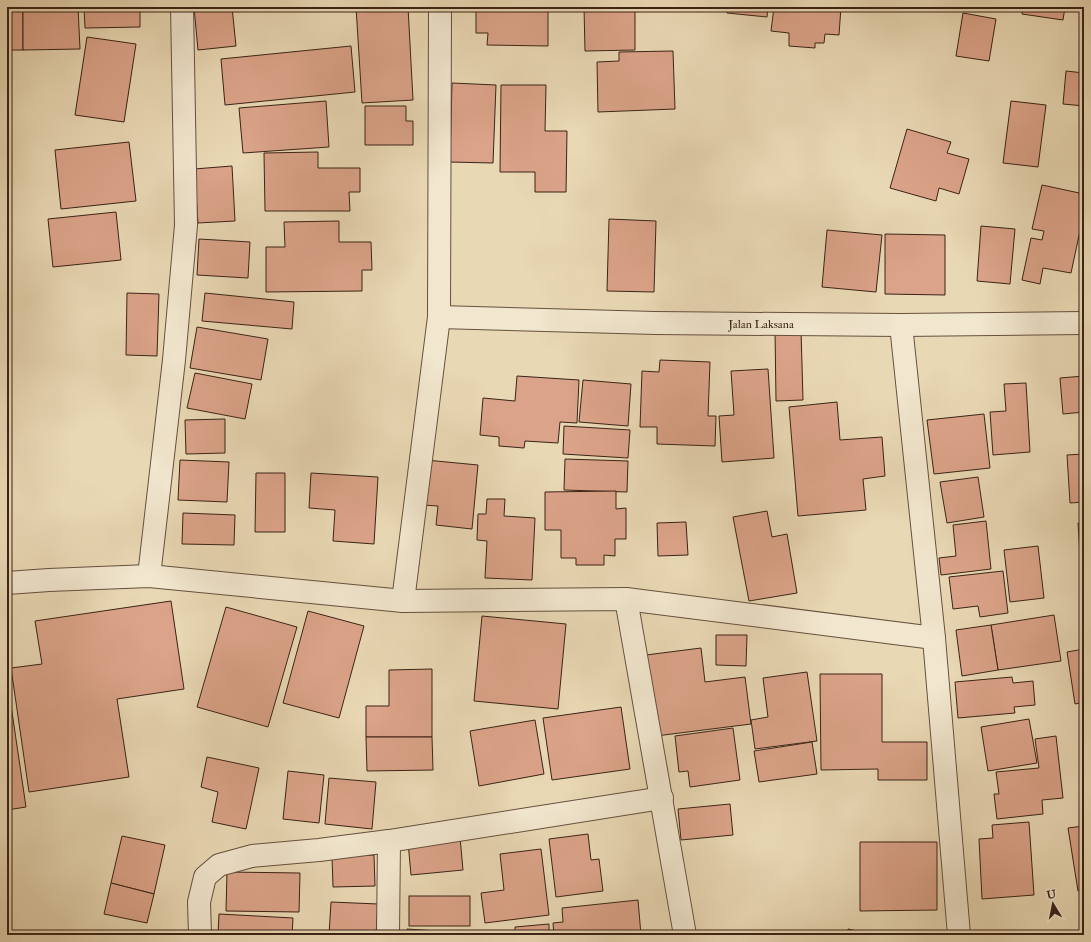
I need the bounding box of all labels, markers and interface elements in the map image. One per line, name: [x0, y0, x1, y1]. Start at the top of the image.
street label: Jalan Laksana: [727, 317, 795, 332]
north arrow: [1033, 884, 1073, 924]
text: U: [1046, 887, 1058, 902]

